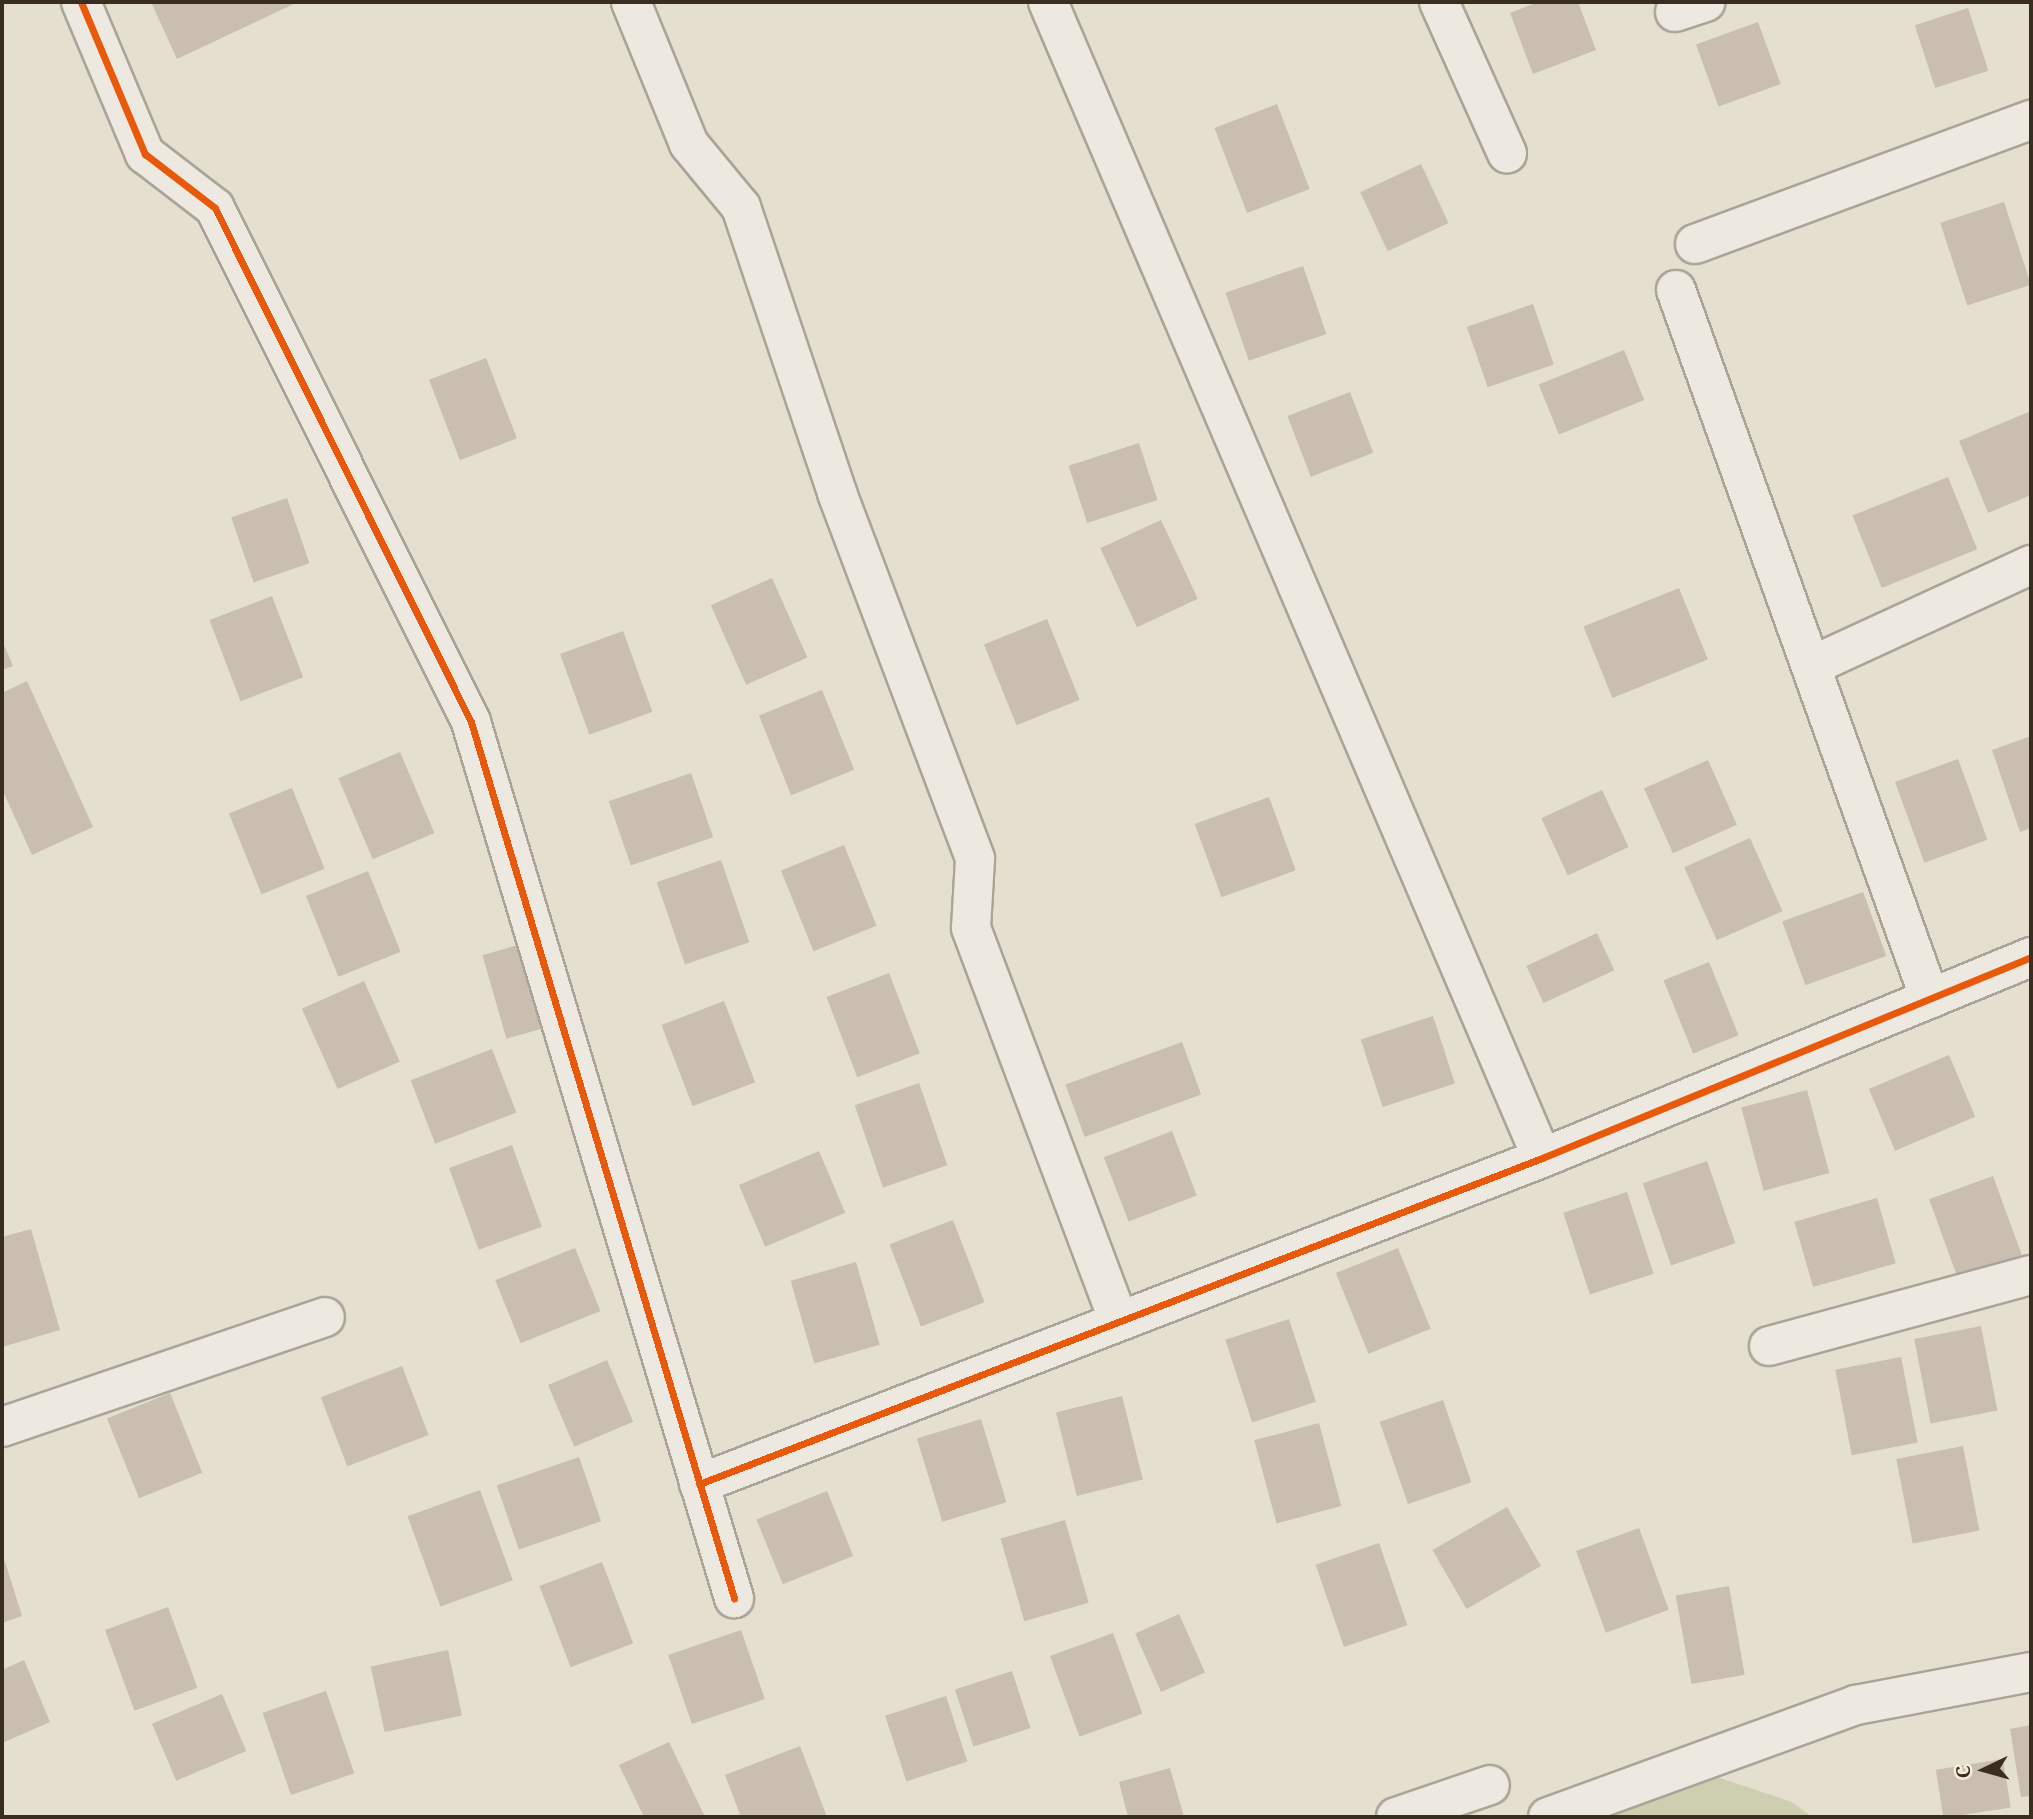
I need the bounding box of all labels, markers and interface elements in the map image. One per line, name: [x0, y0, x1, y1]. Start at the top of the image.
north arrow: [1949, 1735, 2019, 1805]
text: С: [1950, 1764, 1977, 1779]

